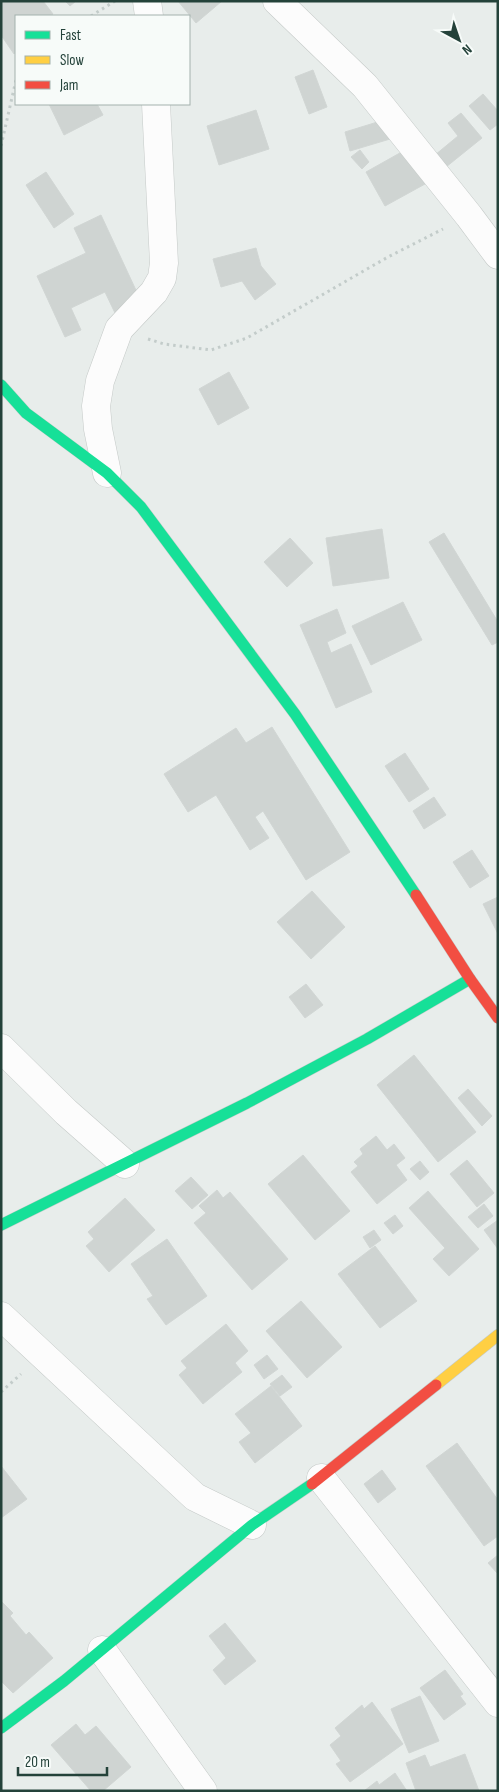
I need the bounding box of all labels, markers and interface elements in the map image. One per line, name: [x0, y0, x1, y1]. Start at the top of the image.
legend: [15, 15, 190, 105]
north arrow: [434, 15, 484, 65]
text: Fast: [60, 26, 82, 45]
text: N: [459, 41, 475, 58]
text: Slow: [60, 51, 84, 70]
text: Jam: [59, 76, 78, 95]
scale bar: [18, 1744, 106, 1776]
text: 20 m: [25, 1753, 50, 1772]

